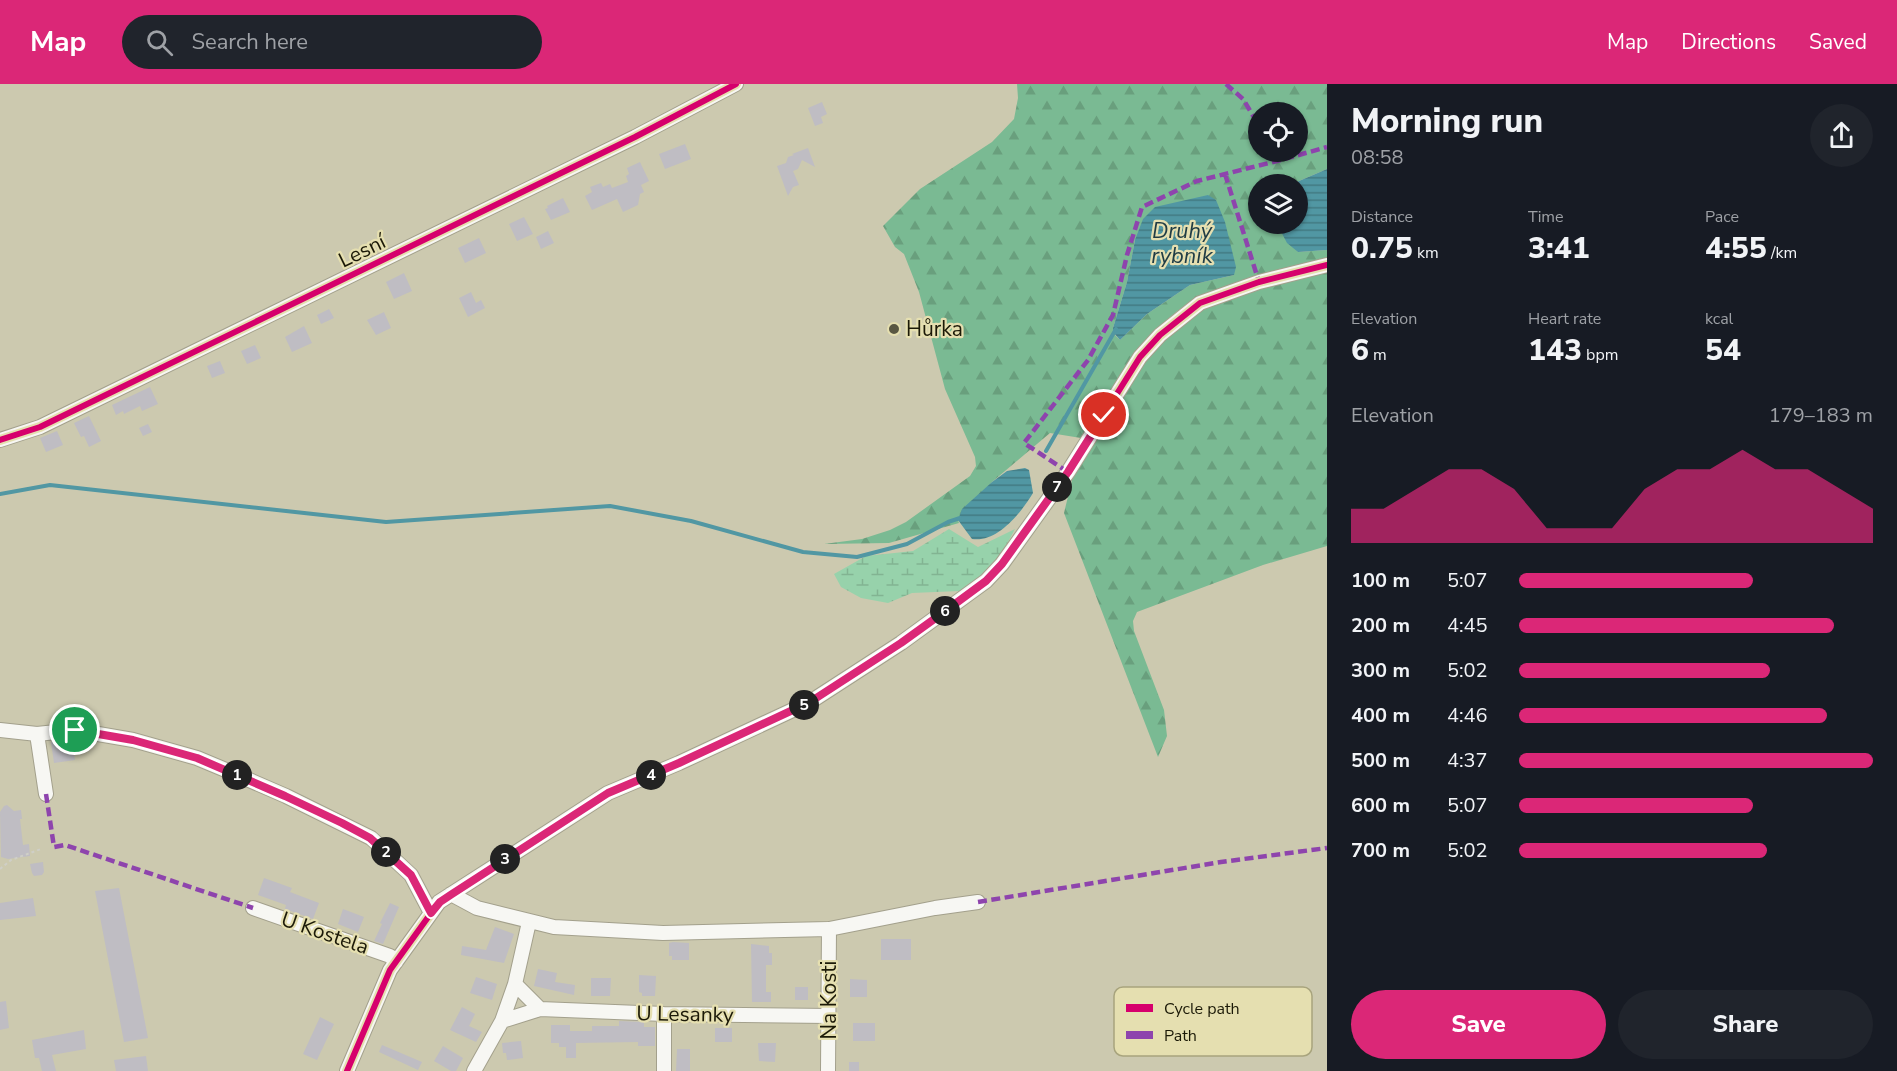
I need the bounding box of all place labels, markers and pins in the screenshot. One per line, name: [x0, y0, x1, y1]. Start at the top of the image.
place label: Hůrka: [906, 315, 963, 343]
marker: Hůrka: [887, 322, 901, 336]
pin: [1078, 389, 1129, 440]
pin: 7: [1042, 472, 1072, 502]
pin: 6: [930, 596, 960, 626]
pin: 5: [789, 690, 819, 720]
pin: [49, 704, 100, 755]
pin: 1: [222, 760, 252, 790]
pin: 4: [636, 760, 666, 790]
pin: 2: [371, 837, 401, 867]
pin: 3: [490, 844, 520, 874]

